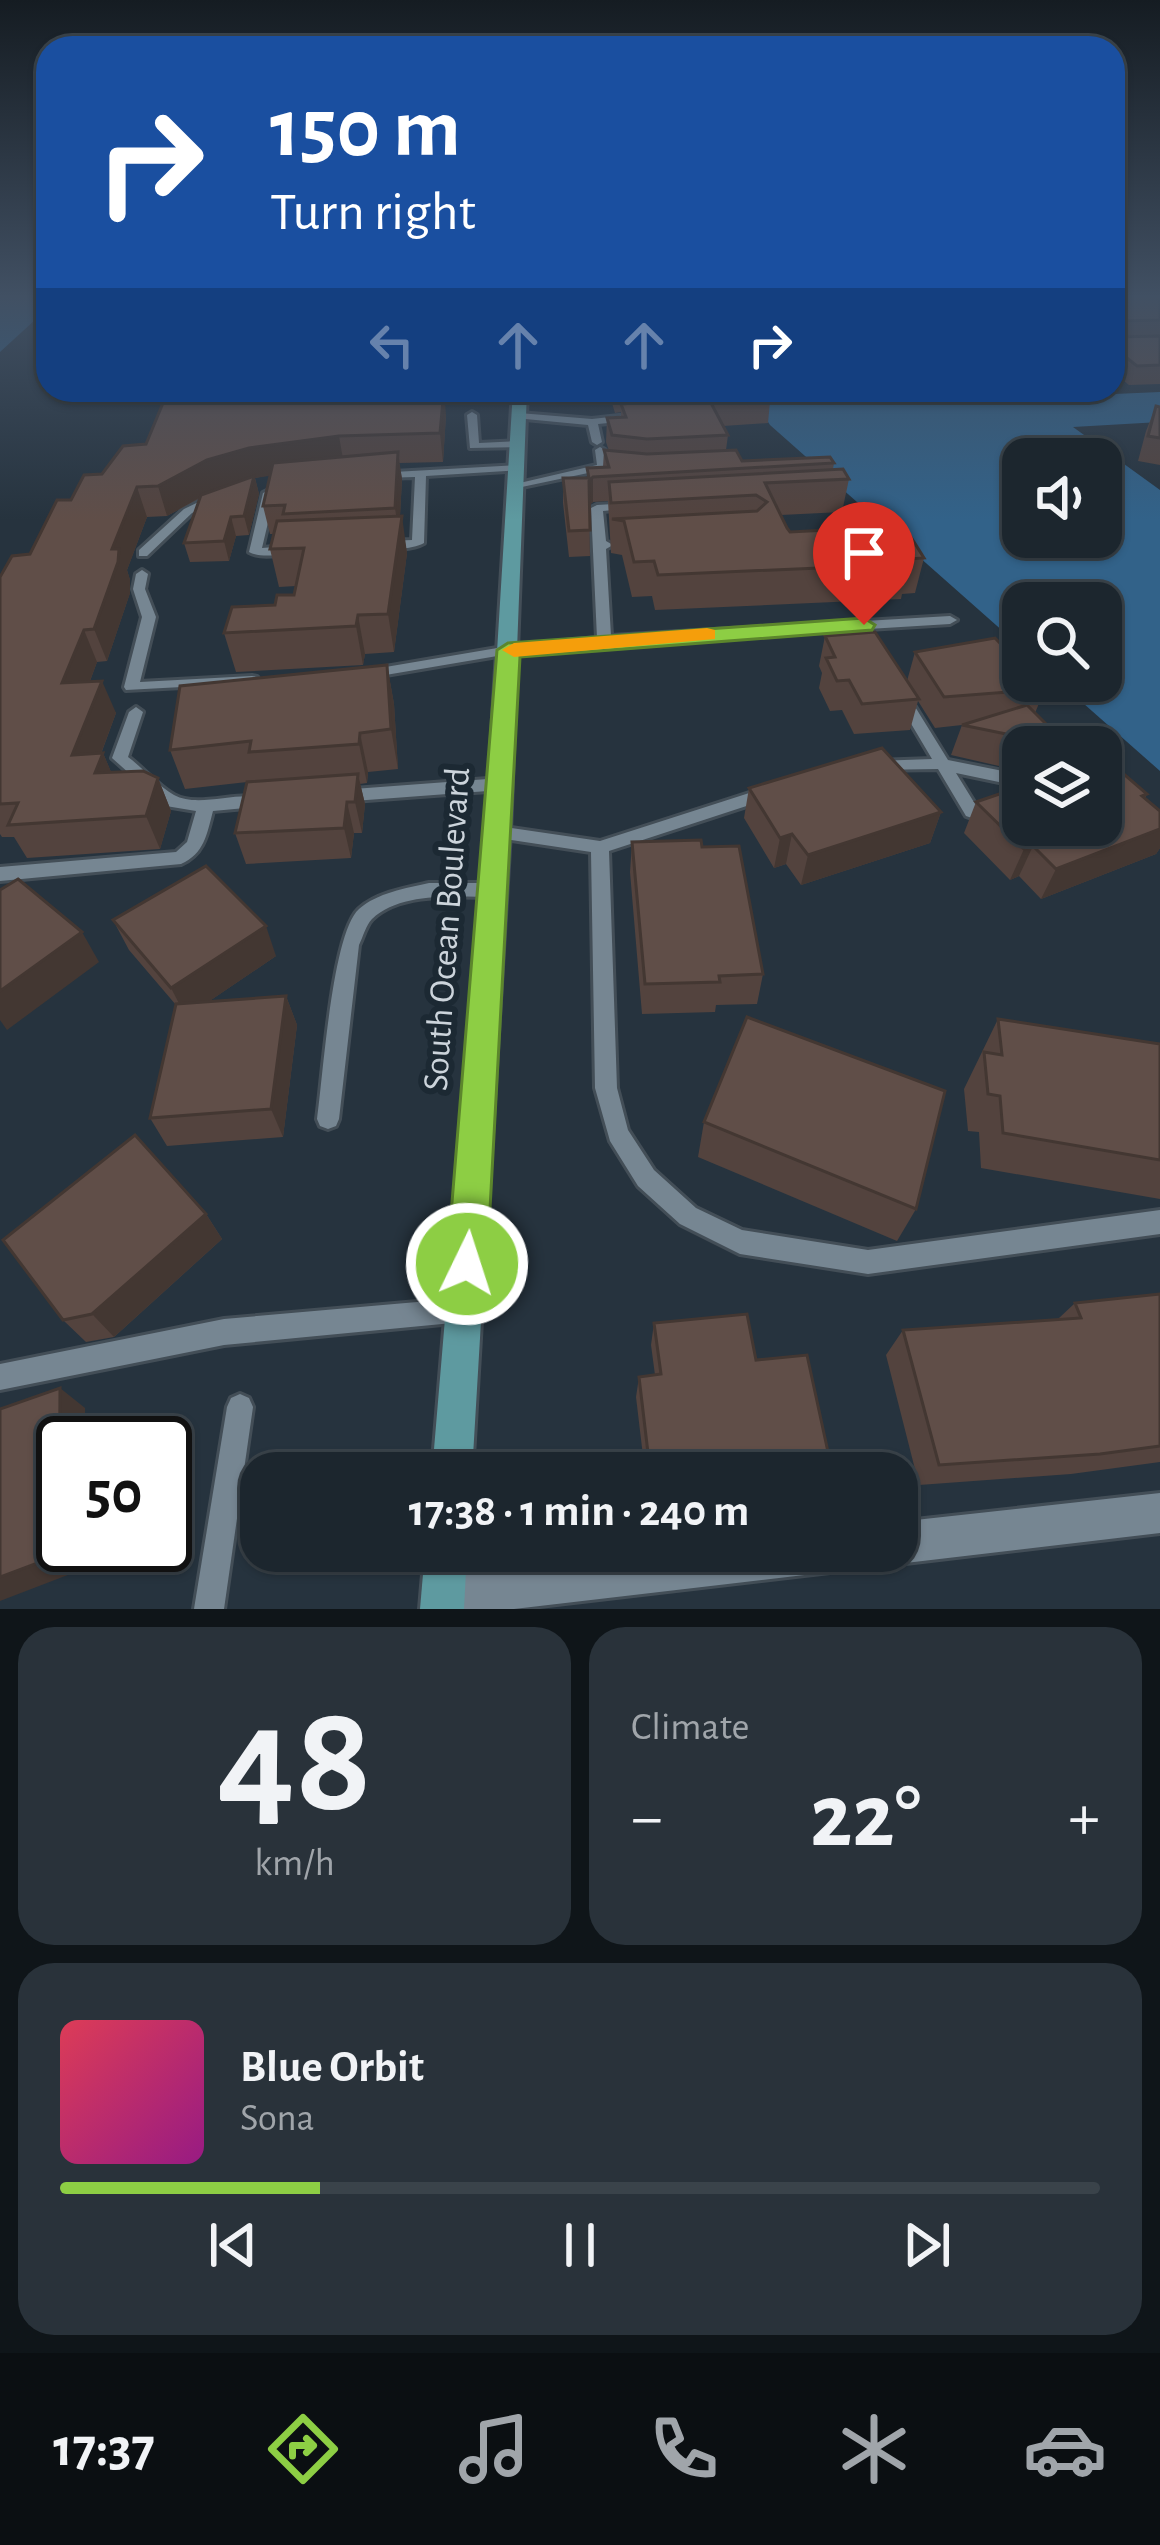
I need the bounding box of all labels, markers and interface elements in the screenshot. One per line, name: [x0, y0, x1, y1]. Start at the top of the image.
icon: right: [72, 84, 228, 240]
text: 150 m: [270, 88, 461, 172]
text: Turn right: [270, 186, 476, 240]
icon: left: [359, 312, 425, 378]
icon: ahead: [485, 312, 551, 378]
icon: ahead: [611, 312, 677, 378]
icon: right: [737, 312, 803, 378]
map controls: [1002, 438, 1122, 846]
button: sound: [1002, 438, 1122, 558]
pin: [813, 502, 915, 625]
icon: arrive: [831, 520, 897, 586]
button: search: [1002, 582, 1122, 702]
button: layers: [1002, 726, 1122, 846]
street label: South Ocean Boulevard: [418, 766, 476, 1092]
position arrow: [404, 1201, 530, 1327]
speed limit sign: 50: [36, 1416, 192, 1572]
text: 17:38 · 1 min · 240 m: [409, 1489, 749, 1534]
text: 48: [217, 1684, 372, 1840]
text: Climate: [631, 1708, 749, 1747]
text: 22°: [810, 1773, 921, 1863]
text: −: [631, 1785, 663, 1851]
text: +: [1068, 1785, 1100, 1851]
text: km/h: [254, 1844, 335, 1883]
text: Blue Orbit: [240, 2045, 424, 2090]
text: Sona: [240, 2099, 315, 2138]
icon: previous: [200, 2212, 266, 2278]
icon: pause: [547, 2212, 613, 2278]
icon: next: [894, 2212, 960, 2278]
icon: directions: [261, 2407, 345, 2491]
icon: music: [452, 2407, 536, 2491]
icon: phone: [642, 2407, 726, 2491]
icon: climate: [832, 2407, 916, 2491]
icon: car: [1023, 2407, 1107, 2491]
text: 17:37: [53, 2422, 155, 2476]

